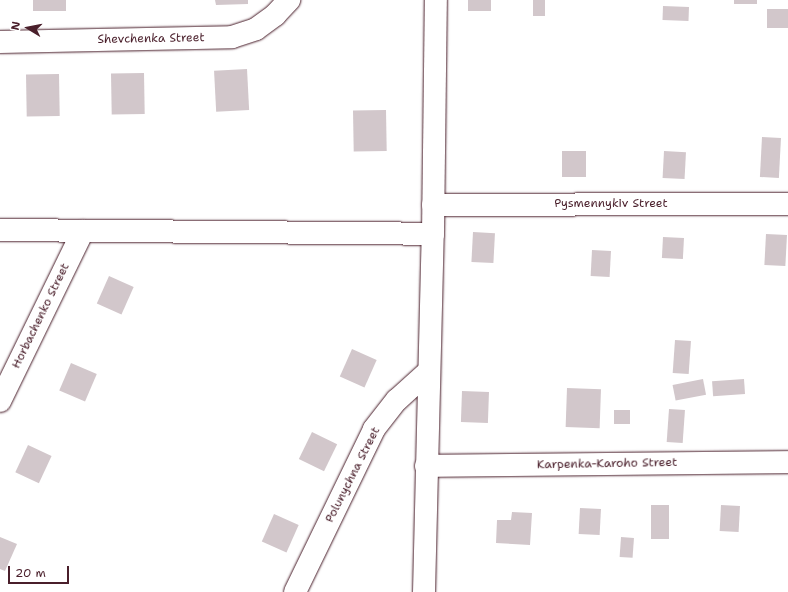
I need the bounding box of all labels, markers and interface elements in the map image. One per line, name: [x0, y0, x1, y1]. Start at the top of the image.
north arrow: [8, 8, 48, 48]
text: N: [8, 20, 24, 31]
street label: Shevchenka Street: [97, 31, 205, 47]
street label: Pysmennykiv Street: [554, 197, 668, 211]
street label: Horbachenko Street: [9, 261, 73, 371]
street label: Polunychna Street: [323, 425, 383, 525]
street label: Karpenka-Karoho Street: [537, 456, 677, 472]
scale bar: [10, 558, 71, 584]
text: 20 m: [15, 565, 46, 581]

